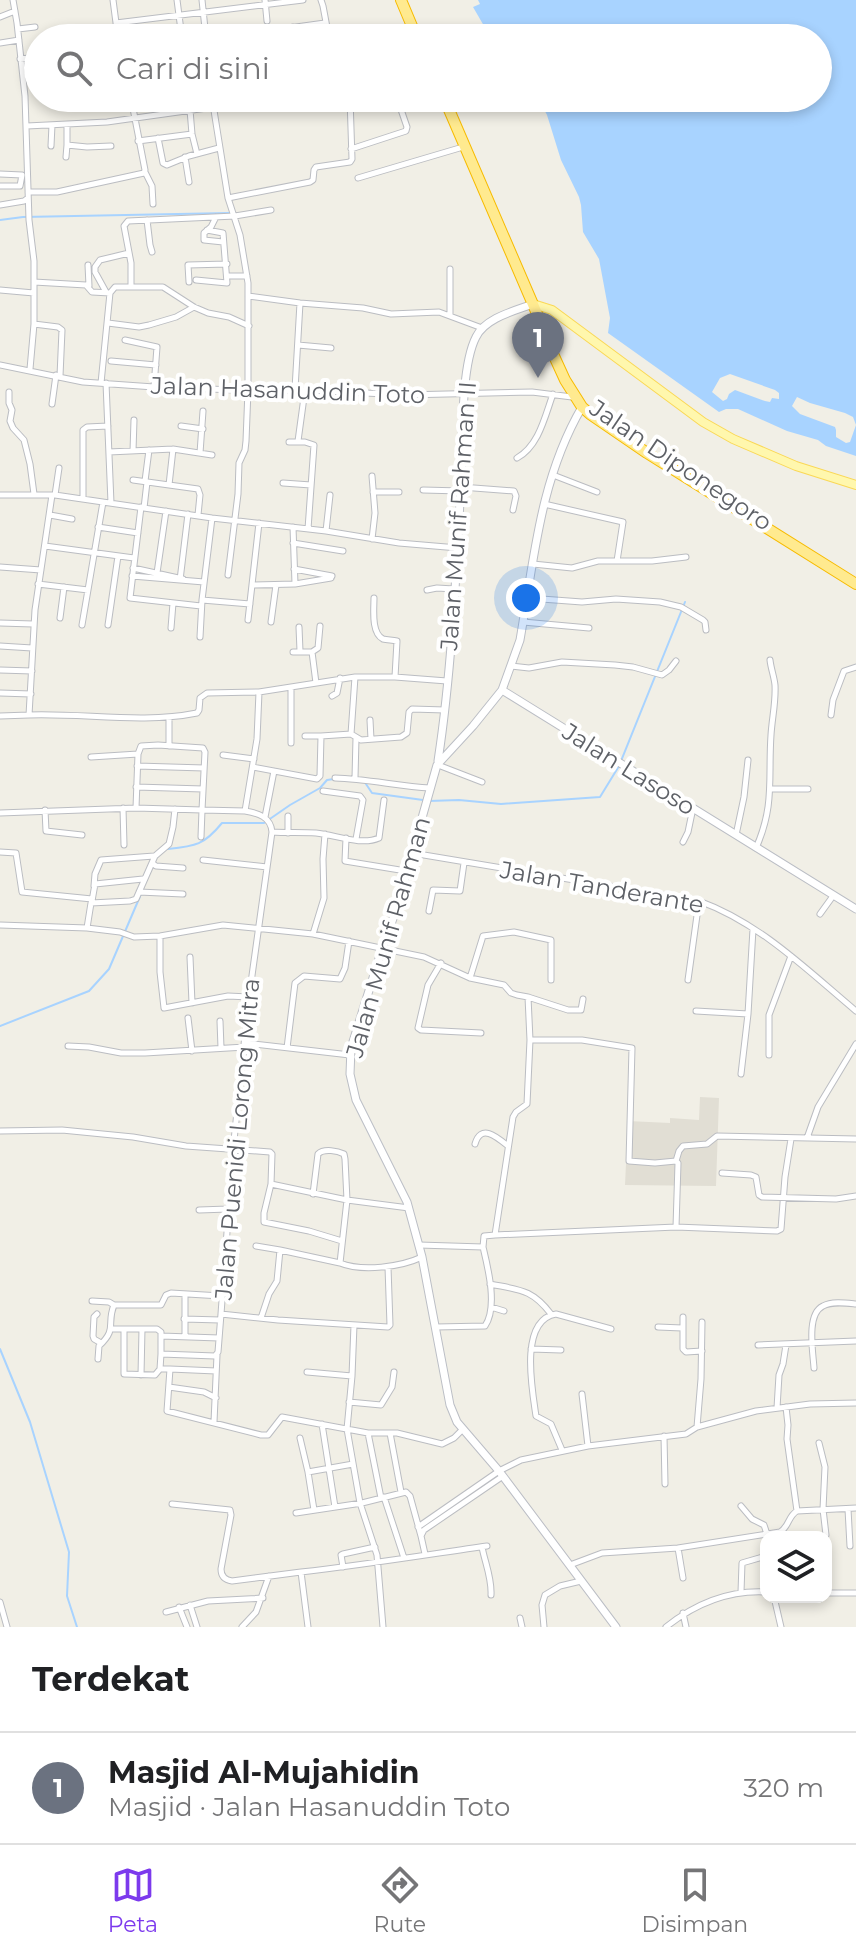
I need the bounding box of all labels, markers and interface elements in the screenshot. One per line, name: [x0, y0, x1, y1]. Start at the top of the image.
search box: [24, 24, 832, 112]
icon: search: [52, 46, 96, 90]
text: Cari di sini: [116, 50, 270, 87]
pin: 1: [512, 312, 564, 378]
street label: Jalan Hasanuddin Toto: [149, 371, 426, 409]
street label: Jalan Munif Rahman II: [434, 380, 482, 653]
street label: Jalan Diponegoro: [584, 393, 778, 537]
your location: [506, 578, 546, 618]
street label: Jalan Lasoso: [556, 716, 701, 821]
street label: Jalan Munif Rahman: [339, 813, 436, 1062]
street label: Jalan Tanderante: [497, 855, 706, 919]
street label: Jalan Puenidi Lorong Mitra: [208, 977, 266, 1302]
map controls: [760, 1531, 832, 1603]
button: layers: [760, 1531, 832, 1603]
text: Terdekat: [32, 1658, 190, 1700]
text: Masjid Al-Mujahidin: [108, 1754, 419, 1791]
text: 1: [53, 1772, 63, 1804]
text: 320 m: [743, 1772, 824, 1804]
text: Masjid · Jalan Hasanuddin Toto: [108, 1791, 510, 1823]
tab: Peta: [108, 1863, 158, 1938]
tab: Rute: [373, 1863, 426, 1938]
tab: Disimpan: [641, 1863, 748, 1938]

